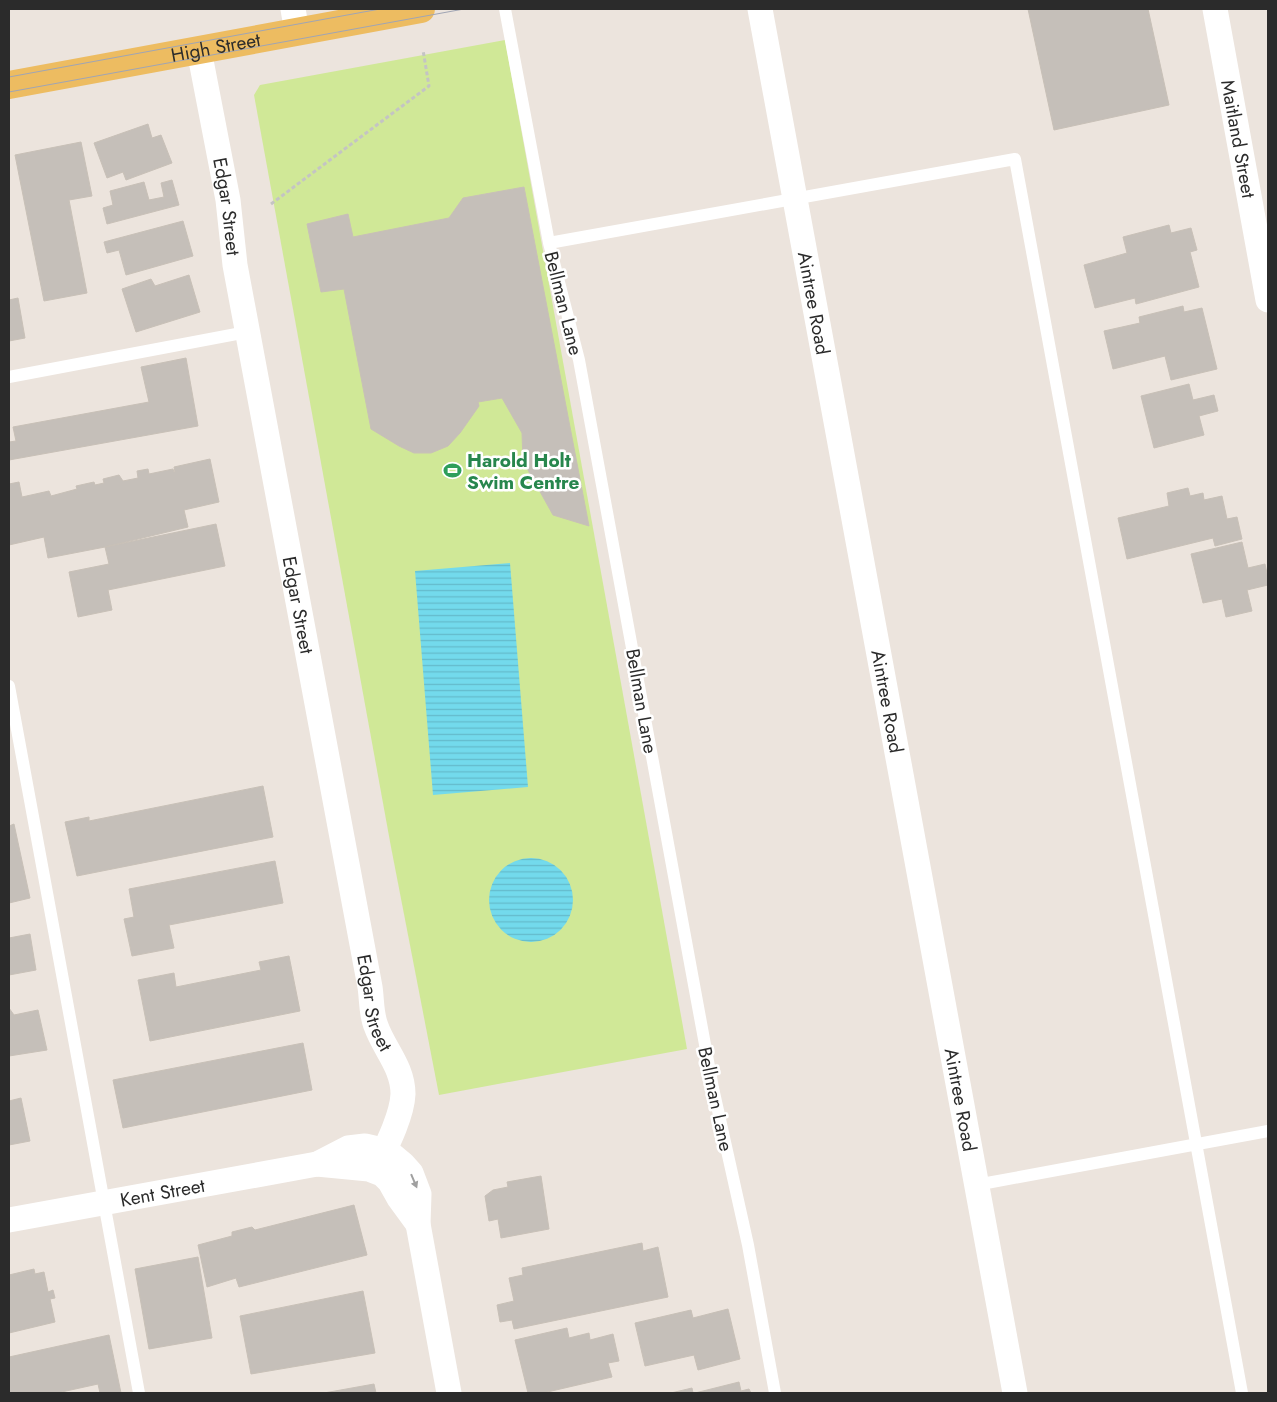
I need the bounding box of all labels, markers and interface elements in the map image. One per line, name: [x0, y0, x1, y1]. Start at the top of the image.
street label: High Street: [169, 26, 263, 69]
street label: Maitland Street: [1214, 78, 1262, 201]
street label: Edgar Street: [206, 155, 247, 257]
street label: Bellman Lane: [538, 248, 590, 358]
street label: Aintree Road: [791, 249, 836, 357]
place label: Harold Holt Swim Centre: [467, 447, 580, 496]
sports icon: Harold Holt Swim Centre: [443, 461, 463, 481]
street label: Edgar Street: [276, 554, 321, 657]
street label: Bellman Lane: [619, 646, 664, 756]
street label: Aintree Road: [864, 648, 910, 755]
street label: Edgar Street: [350, 952, 399, 1057]
street label: Bellman Lane: [691, 1044, 740, 1154]
street label: Aintree Road: [938, 1046, 983, 1154]
street label: Kent Street: [118, 1172, 208, 1214]
one-way arrow: [410, 1174, 418, 1189]

